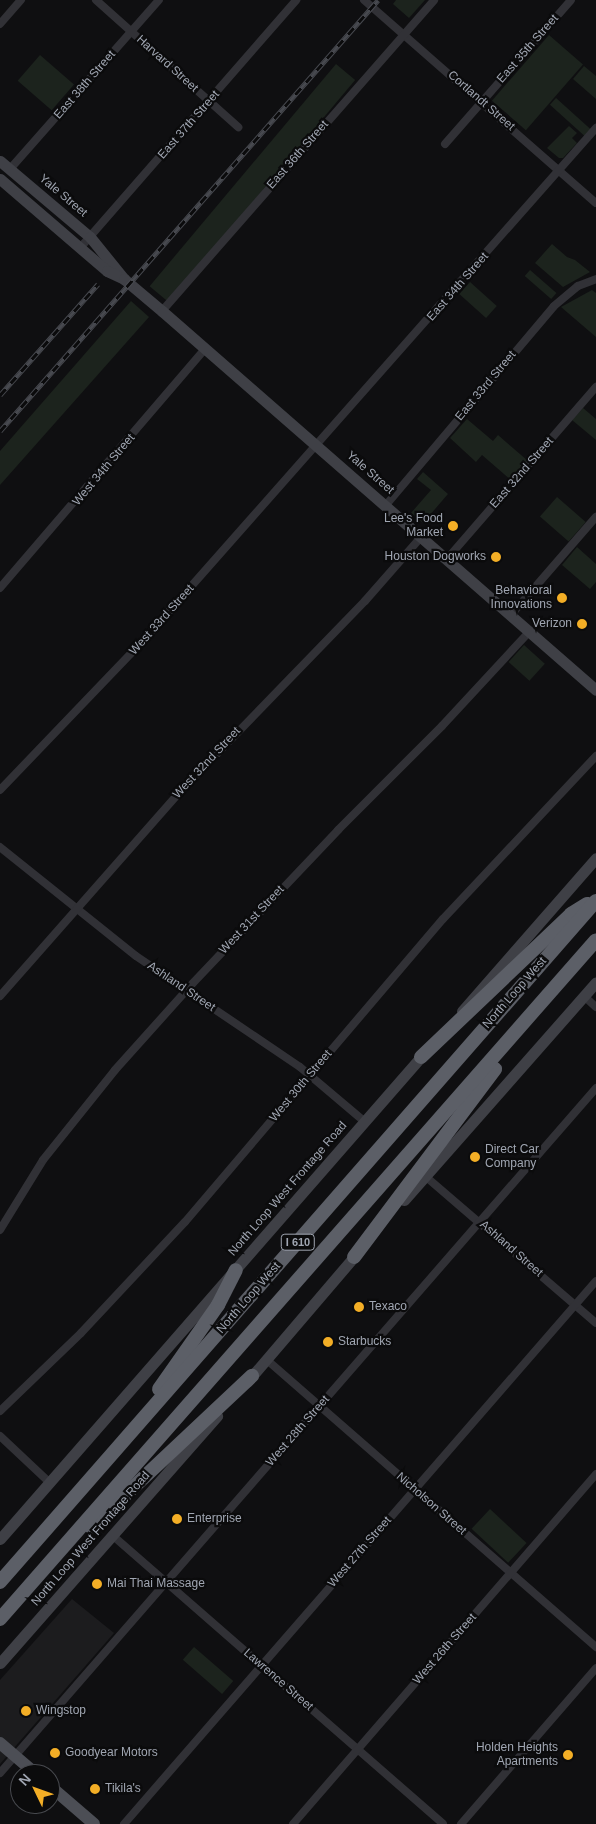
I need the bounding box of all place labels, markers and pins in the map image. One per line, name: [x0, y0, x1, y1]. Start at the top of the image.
place label: Lee's Food Market: [384, 512, 443, 540]
marker: Lee's Food Market: [447, 520, 459, 532]
place label: Houston Dogworks: [385, 550, 486, 564]
marker: Houston Dogworks: [490, 551, 502, 563]
place label: Behavioral Innovations: [491, 584, 552, 612]
marker: Behavioral Innovations: [556, 592, 568, 604]
place label: Verizon: [532, 617, 572, 631]
marker: Verizon: [576, 618, 588, 630]
place label: Direct Car Company: [485, 1143, 539, 1171]
marker: Direct Car Company: [469, 1151, 481, 1163]
place label: Texaco: [369, 1300, 407, 1314]
marker: Texaco: [353, 1301, 365, 1313]
place label: Starbucks: [338, 1335, 391, 1349]
marker: Starbucks: [322, 1336, 334, 1348]
place label: Enterprise: [187, 1512, 242, 1526]
marker: Enterprise: [171, 1513, 183, 1525]
place label: Mai Thai Massage: [107, 1577, 205, 1591]
marker: Mai Thai Massage: [91, 1578, 103, 1590]
place label: Wingstop: [36, 1704, 86, 1718]
marker: Wingstop: [20, 1705, 32, 1717]
place label: Holden Heights Apartments: [476, 1741, 558, 1769]
place label: Goodyear Motors: [65, 1746, 158, 1760]
marker: Goodyear Motors: [49, 1747, 61, 1759]
marker: Holden Heights Apartments: [562, 1749, 574, 1761]
place label: Tikila's: [105, 1782, 141, 1796]
marker: Tikila's: [89, 1783, 101, 1795]

